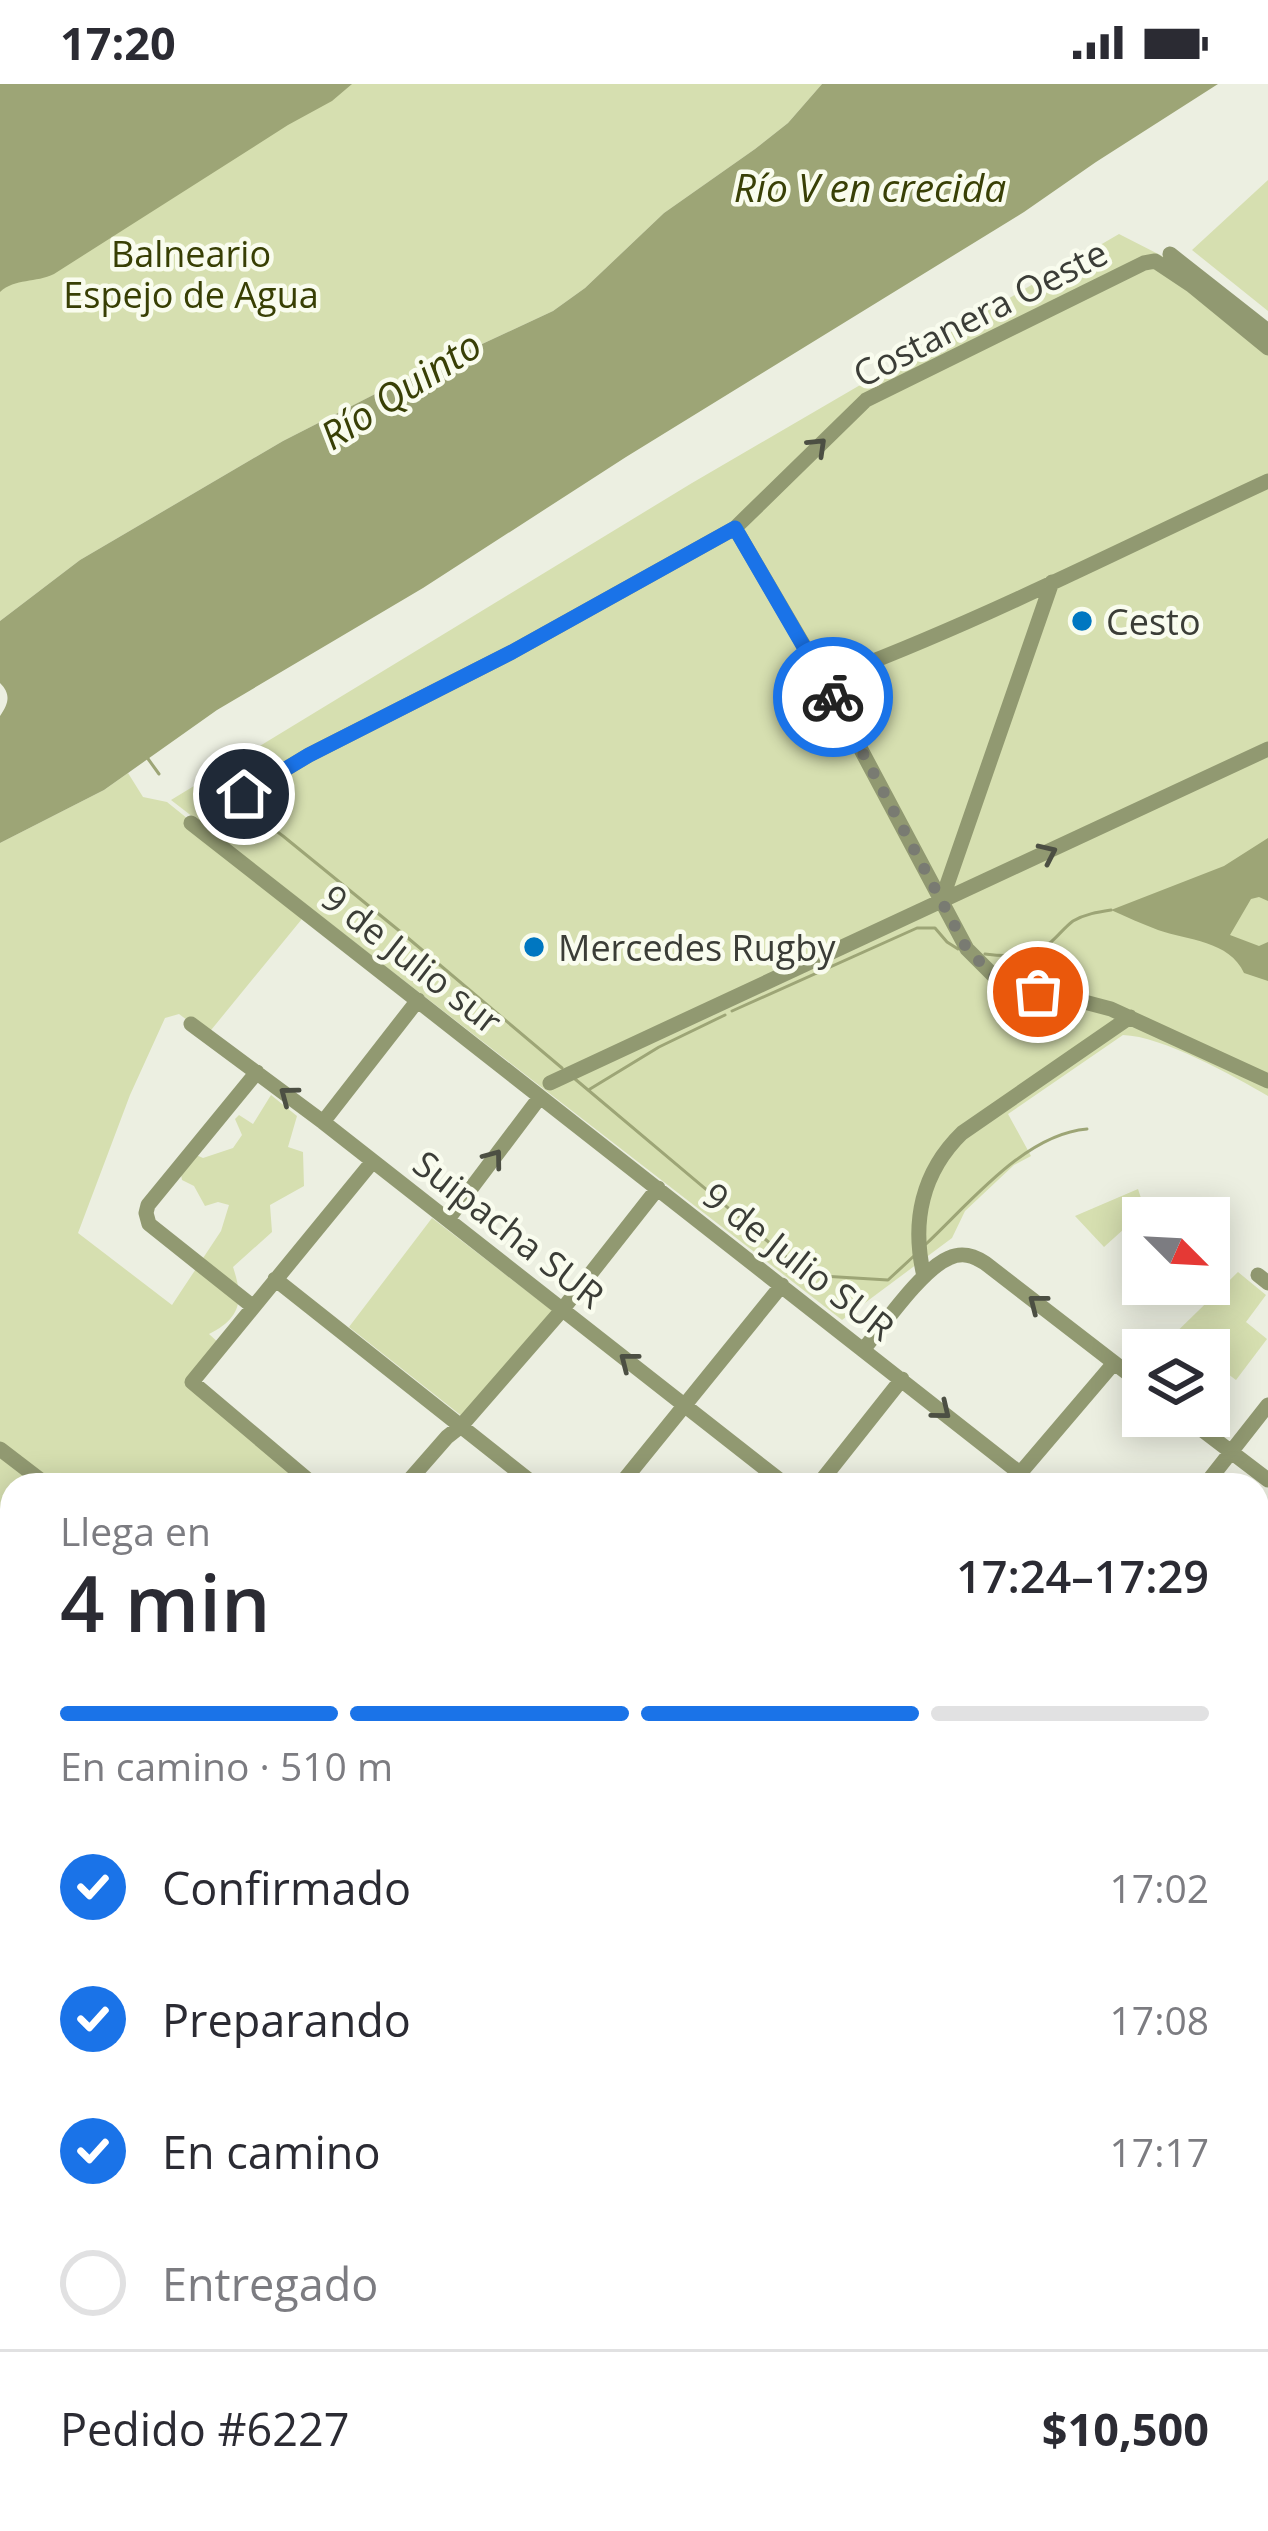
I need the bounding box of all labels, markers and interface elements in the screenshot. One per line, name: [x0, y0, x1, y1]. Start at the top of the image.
text: 17:20: [60, 12, 176, 73]
water label: Río V en crecida: [734, 160, 1006, 213]
street label: Costanera Oeste: [845, 228, 1115, 398]
park label: Balneario Espejo de Agua: [63, 229, 319, 319]
water label: Río Quinto: [309, 317, 491, 461]
one-way arrow: [804, 438, 826, 460]
place label: Cesto: [1106, 597, 1201, 646]
marker: Cesto: [1069, 608, 1095, 634]
courier: [773, 637, 893, 757]
icon: bike: [800, 664, 866, 730]
pin: [193, 743, 295, 845]
icon: home: [211, 761, 277, 827]
one-way arrow: [1036, 844, 1057, 867]
street label: 9 de Julio sur: [312, 873, 513, 1045]
place label: Mercedes Rugby: [558, 923, 836, 972]
marker: Mercedes Rugby: [521, 934, 547, 960]
pin: [987, 941, 1089, 1043]
icon: bag: [1005, 959, 1071, 1025]
one-way arrow: [279, 1088, 301, 1110]
street label: Suipacha SUR: [403, 1139, 615, 1319]
one-way arrow: [479, 1150, 501, 1171]
street label: 9 de Julio SUR: [693, 1171, 905, 1351]
north arrow: [1122, 1197, 1230, 1305]
map controls: [1122, 1197, 1230, 1437]
one-way arrow: [1028, 1296, 1050, 1317]
button: layers: [1122, 1329, 1230, 1437]
one-way arrow: [620, 1354, 642, 1375]
one-way arrow: [928, 1397, 950, 1418]
text: Llega en: [60, 1504, 211, 1557]
text: 17:24–17:29: [956, 1545, 1209, 1606]
text: 4 min: [60, 1549, 271, 1655]
text: En camino · 510 m: [60, 1739, 393, 1792]
icon: check: [60, 1854, 126, 1920]
text: Confirmado: [162, 1857, 411, 1918]
text: 17:02: [1110, 1861, 1209, 1914]
icon: check: [60, 1986, 126, 2052]
text: Preparando: [162, 1989, 411, 2050]
text: 17:08: [1110, 1993, 1209, 2046]
icon: check: [60, 2118, 126, 2184]
text: En camino: [162, 2121, 381, 2182]
text: 17:17: [1110, 2125, 1209, 2178]
text: Entregado: [162, 2253, 378, 2314]
text: Pedido #6227: [60, 2398, 350, 2459]
text: $10,500: [1042, 2398, 1209, 2459]

